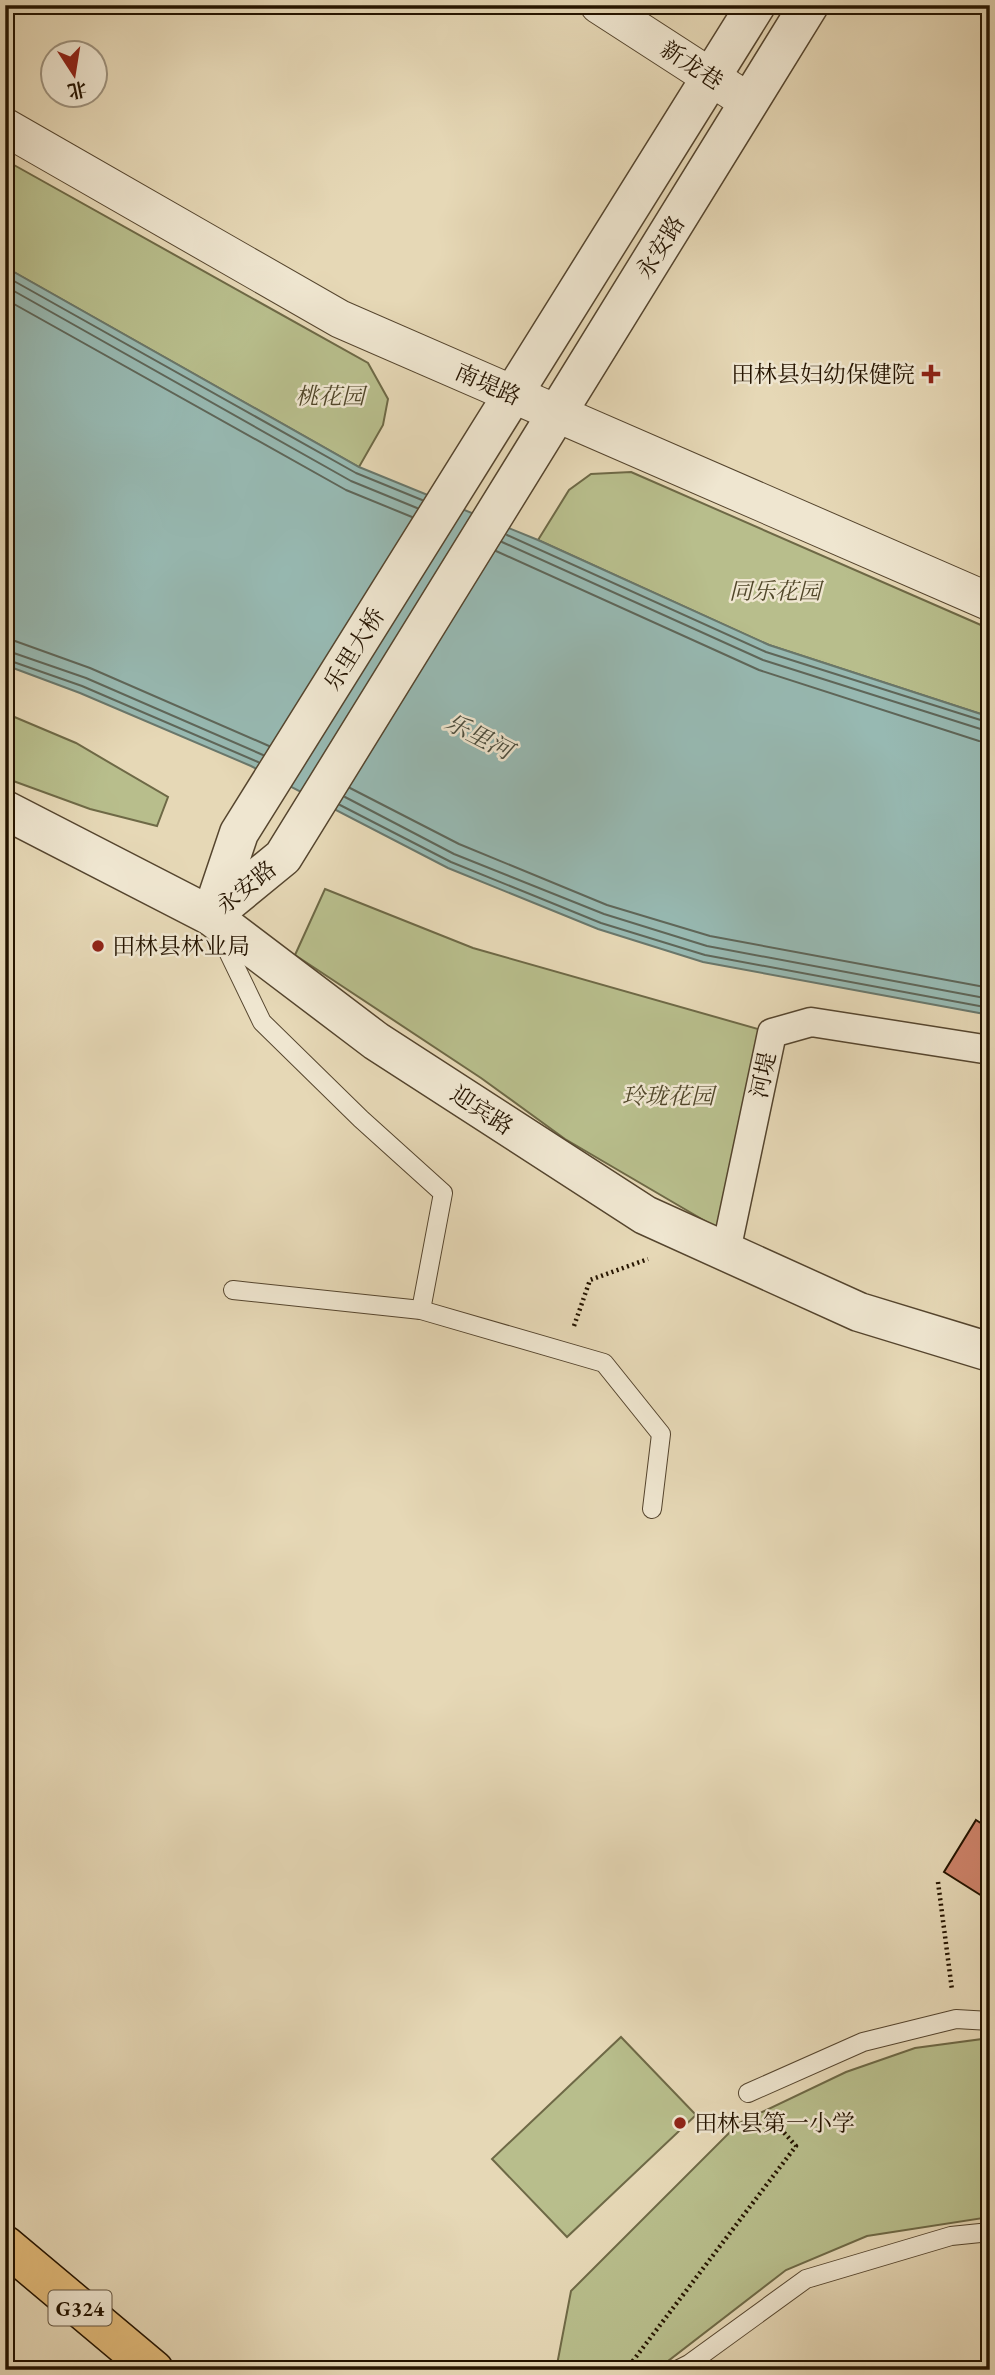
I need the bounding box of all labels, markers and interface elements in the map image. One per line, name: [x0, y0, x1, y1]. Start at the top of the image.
street label: 新龙巷: [655, 34, 729, 96]
north arrow: [38, 38, 108, 108]
text: 北: [66, 76, 89, 104]
street label: 永安路: [629, 210, 691, 284]
street label: 南堤路: [450, 356, 526, 412]
place label: 田林县妇幼保健院: [731, 359, 915, 389]
marker: 田林县妇幼保健院: [921, 364, 941, 384]
park label: 桃花园: [296, 381, 369, 411]
park label: 同乐花园: [729, 576, 825, 606]
street label: 乐里大桥: [317, 602, 391, 696]
water label: 乐里河: [440, 706, 522, 768]
street label: 永安路: [210, 854, 282, 920]
place label: 田林县林业局: [112, 931, 250, 961]
marker: 田林县林业局: [90, 938, 106, 954]
street label: 河堤: [744, 1049, 782, 1101]
street label: 迎宾路: [445, 1079, 519, 1141]
park label: 玲珑花园: [622, 1081, 718, 1111]
place label: 田林县第一小学: [694, 2108, 855, 2138]
marker: 田林县第一小学: [672, 2115, 688, 2131]
road number: G324: [48, 2290, 112, 2326]

